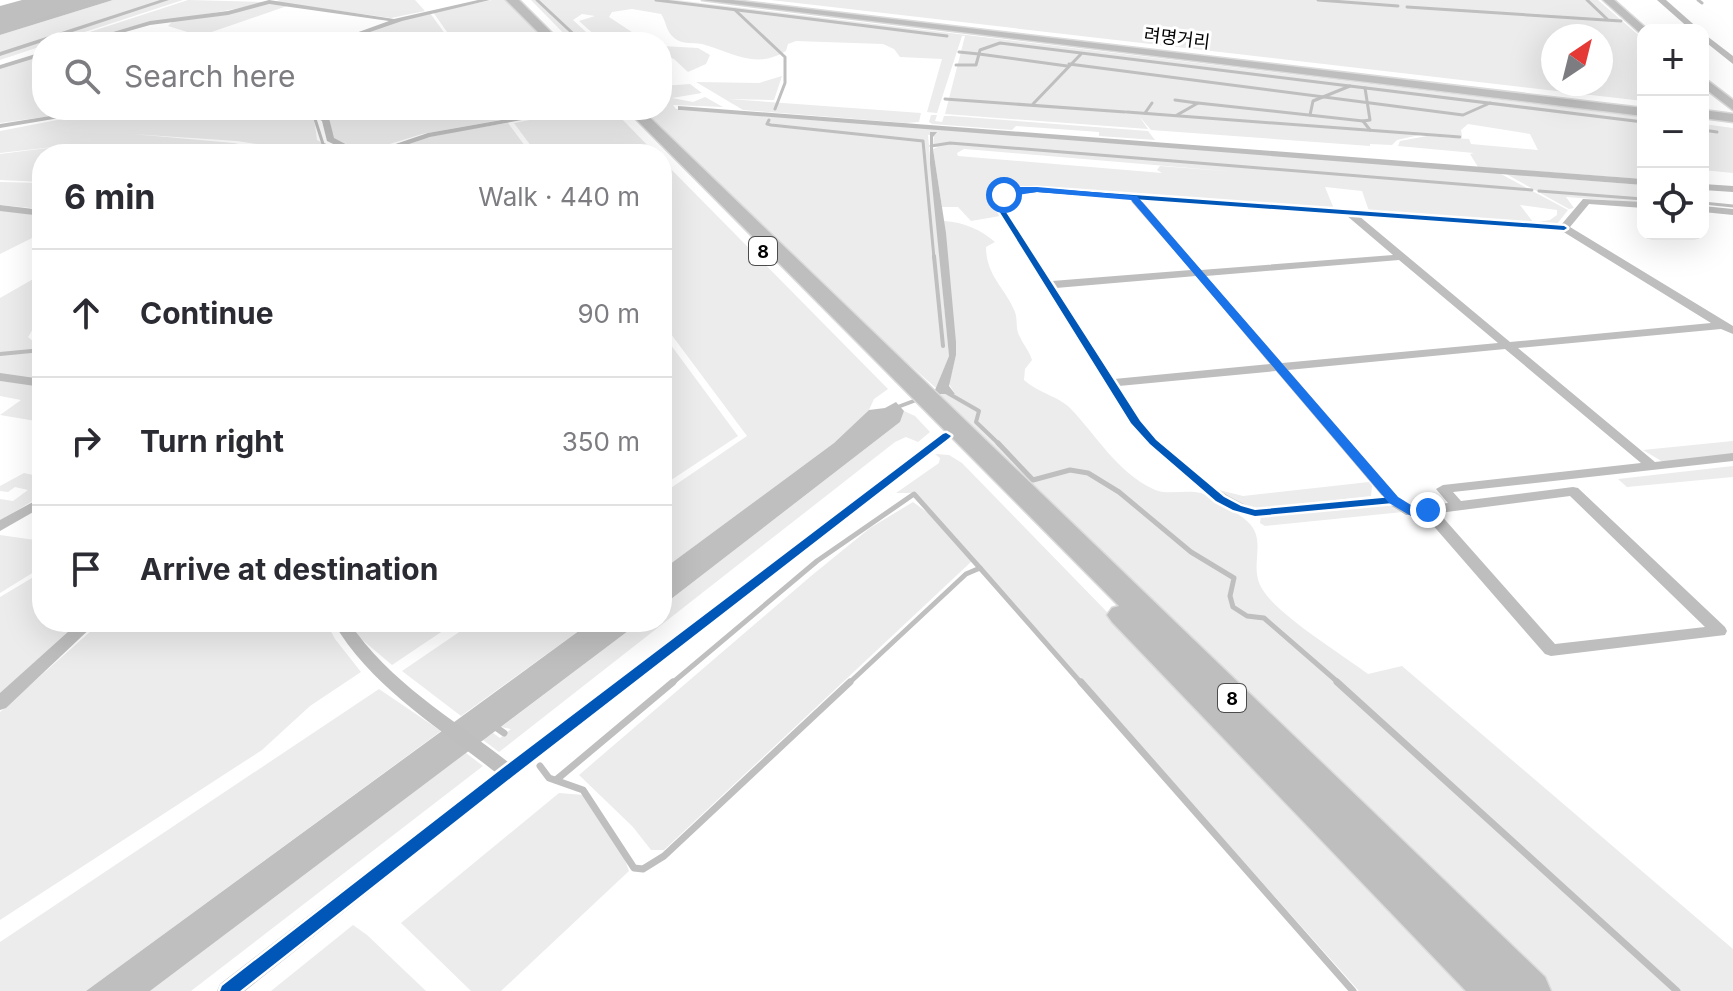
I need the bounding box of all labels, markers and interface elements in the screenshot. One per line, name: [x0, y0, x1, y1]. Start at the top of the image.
street label: 려명거리: [1143, 24, 1211, 52]
north arrow: [1541, 24, 1613, 96]
map controls: [1637, 24, 1709, 240]
button: +: [1637, 24, 1709, 96]
search box: [32, 32, 672, 120]
icon: search: [60, 54, 104, 98]
text: Search here: [124, 58, 296, 94]
button: −: [1637, 96, 1709, 168]
button: locate: [1637, 168, 1709, 240]
text: 6 min: [64, 176, 156, 217]
route start: [986, 177, 1022, 213]
text: Walk · 440 m: [478, 181, 640, 212]
road number: 8: [749, 237, 777, 265]
icon: ahead: [64, 291, 108, 335]
text: Continue: [140, 295, 274, 331]
text: 90 m: [577, 298, 640, 329]
icon: right: [64, 419, 108, 463]
text: Turn right: [140, 423, 284, 459]
text: 350 m: [562, 426, 640, 457]
route end: [1410, 492, 1446, 528]
icon: arrive: [64, 547, 108, 591]
text: Arrive at destination: [140, 551, 438, 587]
road number: 8: [1218, 684, 1246, 712]

